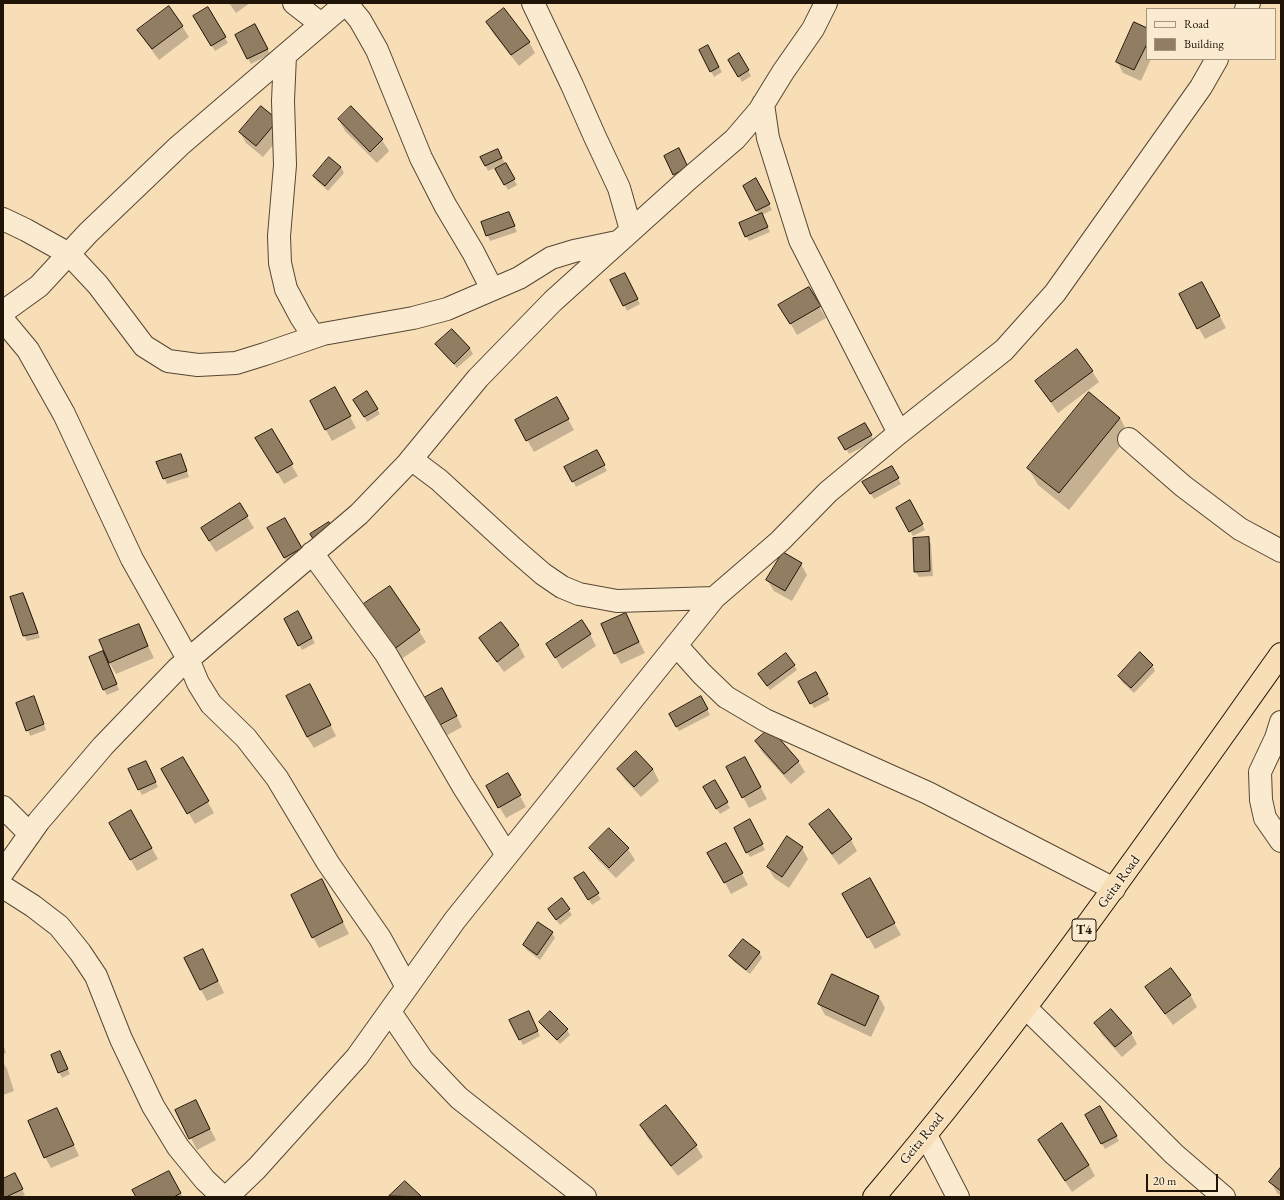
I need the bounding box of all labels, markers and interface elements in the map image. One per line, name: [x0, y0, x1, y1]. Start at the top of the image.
legend: [1146, 8, 1276, 60]
text: Road: [1184, 16, 1209, 32]
text: Building: [1184, 36, 1224, 52]
street label: Geita Road: [1094, 852, 1144, 912]
road number: T4: [1072, 919, 1096, 941]
street label: Geita Road: [896, 1110, 948, 1168]
scale bar: [1148, 1166, 1220, 1192]
text: 20 m: [1153, 1173, 1176, 1189]

